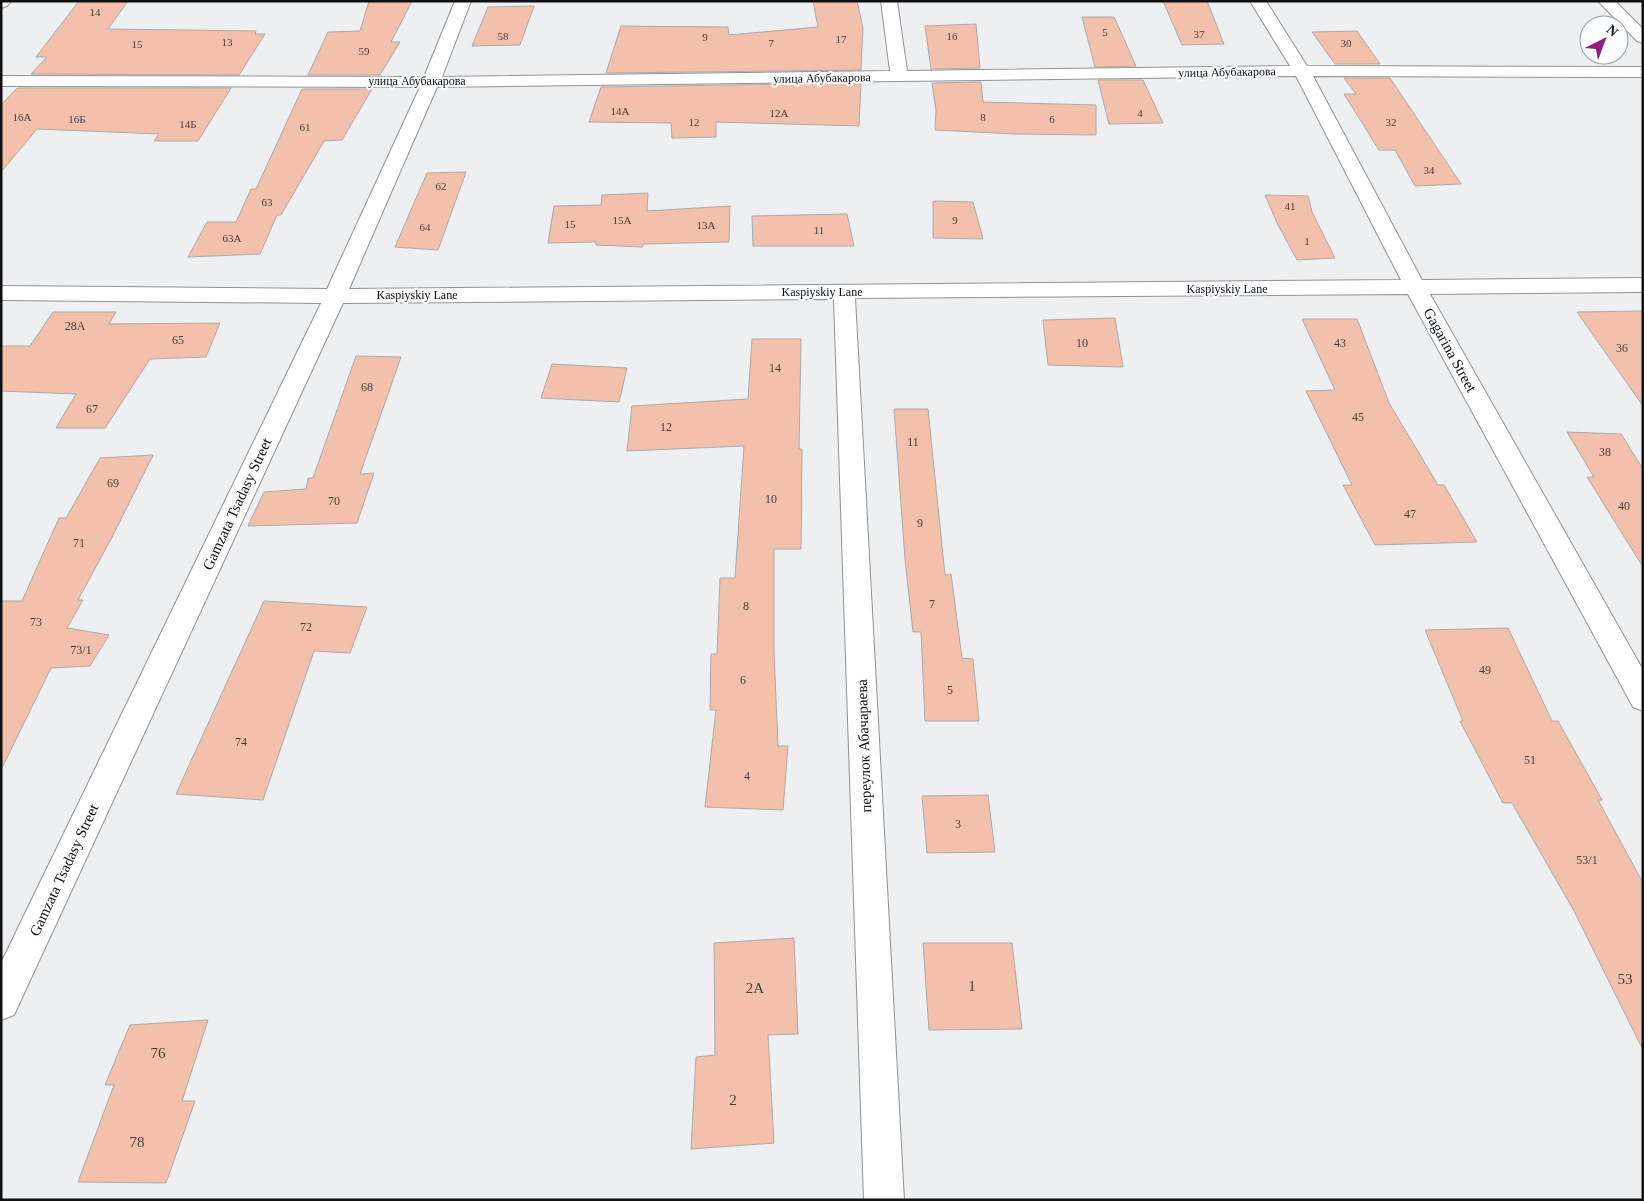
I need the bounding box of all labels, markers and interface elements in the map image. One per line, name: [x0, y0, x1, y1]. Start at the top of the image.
house number: 14: [90, 6, 101, 18]
north arrow: [1579, 15, 1629, 65]
text: N: [1604, 22, 1621, 40]
house number: 5: [1102, 26, 1108, 38]
house number: 37: [1194, 28, 1205, 40]
house number: 58: [498, 30, 509, 42]
house number: 16: [947, 30, 958, 42]
house number: 9: [702, 31, 708, 43]
house number: 17: [836, 33, 847, 45]
house number: 13: [222, 36, 233, 48]
house number: 7: [768, 37, 774, 49]
house number: 30: [1341, 37, 1352, 49]
house number: 15: [132, 38, 143, 50]
house number: 59: [359, 45, 370, 57]
street label: улица Абубакарова: [1178, 64, 1276, 80]
street label: улица Абубакарова: [773, 70, 871, 86]
street label: улица Абубакарова: [368, 74, 466, 88]
house number: 14А: [611, 105, 630, 117]
house number: 12А: [770, 107, 789, 119]
house number: 4: [1137, 107, 1143, 119]
house number: 16А: [13, 111, 32, 123]
house number: 8: [980, 111, 986, 123]
house number: 16Б: [68, 113, 86, 125]
house number: 6: [1049, 113, 1055, 125]
house number: 12: [689, 116, 700, 128]
house number: 32: [1386, 116, 1397, 128]
house number: 14Б: [179, 118, 197, 130]
house number: 61: [300, 121, 311, 133]
house number: 34: [1424, 164, 1435, 176]
house number: 62: [436, 180, 447, 192]
house number: 63: [262, 196, 273, 208]
house number: 41: [1285, 200, 1296, 212]
house number: 15А: [613, 214, 632, 226]
house number: 9: [952, 214, 958, 226]
house number: 15: [565, 218, 576, 230]
house number: 13А: [697, 219, 716, 231]
house number: 64: [420, 221, 431, 233]
house number: 11: [814, 224, 824, 236]
house number: 63А: [223, 232, 242, 244]
house number: 1: [1304, 235, 1310, 247]
street label: Kaspiyskiy Lane: [1187, 282, 1267, 296]
street label: Kaspiyskiy Lane: [782, 285, 862, 299]
street label: Kaspiyskiy Lane: [377, 288, 457, 302]
street label: Gagarina Street: [1420, 305, 1480, 396]
house number: 28А: [65, 319, 86, 333]
house number: 65: [172, 333, 184, 347]
house number: 10: [1076, 336, 1088, 350]
house number: 43: [1334, 336, 1346, 350]
house number: 36: [1616, 341, 1628, 355]
house number: 14: [769, 361, 781, 375]
house number: 68: [361, 380, 373, 394]
house number: 67: [86, 402, 98, 416]
house number: 45: [1352, 410, 1364, 424]
house number: 12: [660, 420, 672, 434]
street label: Gamzata Tsadasy Street: [199, 435, 275, 572]
house number: 11: [907, 435, 919, 449]
house number: 38: [1599, 445, 1611, 459]
house number: 69: [107, 476, 119, 490]
house number: 10: [765, 492, 777, 506]
house number: 70: [328, 494, 340, 508]
house number: 40: [1618, 499, 1630, 513]
house number: 47: [1404, 507, 1416, 521]
house number: 9: [917, 516, 923, 530]
house number: 71: [73, 536, 85, 550]
house number: 7: [929, 597, 935, 611]
house number: 8: [743, 599, 749, 613]
house number: 73: [30, 615, 42, 629]
house number: 72: [300, 620, 312, 634]
house number: 73/1: [70, 643, 92, 657]
house number: 49: [1479, 663, 1491, 677]
house number: 6: [740, 673, 746, 687]
street label: переулок Абачараева: [854, 679, 874, 813]
house number: 5: [947, 683, 953, 697]
house number: 74: [235, 735, 247, 749]
house number: 51: [1524, 753, 1536, 767]
house number: 4: [744, 769, 750, 783]
street label: Gamzata Tsadasy Street: [26, 801, 102, 938]
house number: 3: [955, 817, 961, 831]
house number: 53/1: [1576, 853, 1598, 867]
house number: 53: [1618, 971, 1633, 987]
house number: 1: [968, 978, 976, 994]
house number: 2А: [746, 980, 764, 996]
house number: 76: [151, 1045, 166, 1061]
house number: 2: [729, 1092, 737, 1108]
house number: 78: [130, 1134, 145, 1150]

